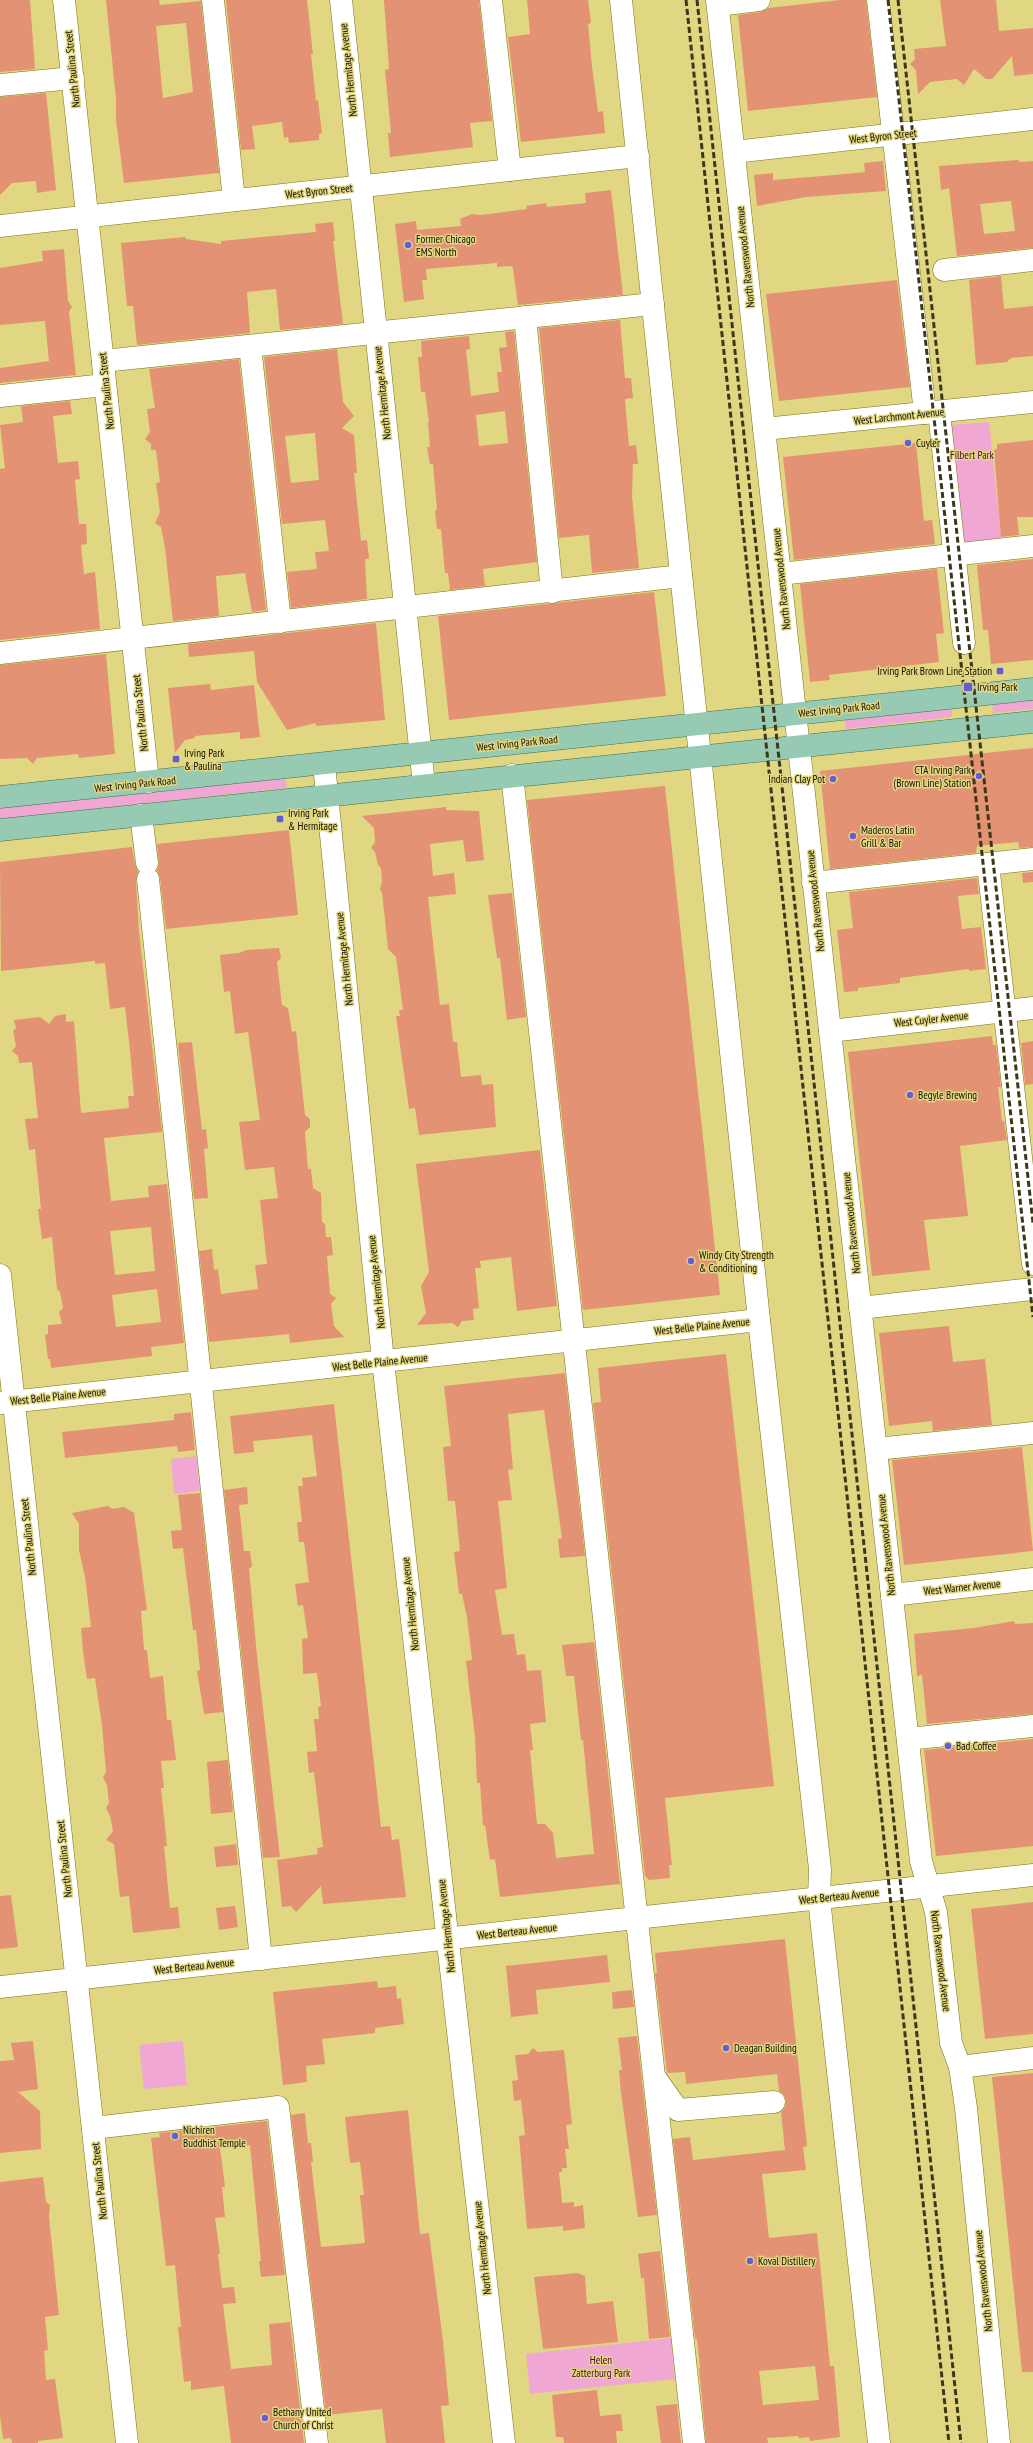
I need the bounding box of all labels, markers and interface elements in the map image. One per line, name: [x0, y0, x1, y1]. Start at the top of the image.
street label: North Hermitage Avenue: [336, 22, 360, 117]
street label: North Paulina Street: [61, 30, 83, 108]
street label: West Byron Street: [849, 126, 917, 146]
street label: West Byron Street: [285, 181, 353, 201]
street label: North Ravenswood Avenue: [733, 205, 757, 308]
place label: Former Chicago EMS North: [416, 232, 476, 259]
marker: Former Chicago EMS North: [403, 240, 413, 250]
street label: North Hermitage Avenue: [370, 345, 394, 440]
street label: North Paulina Street: [95, 352, 117, 430]
street label: West Larchmont Avenue: [853, 404, 945, 428]
place label: Cuyler: [916, 436, 940, 450]
marker: Cuyler: [903, 438, 913, 448]
park label: Filbert Park: [950, 448, 995, 462]
street label: North Ravenswood Avenue: [769, 527, 793, 630]
place label: Irving Park Brown Line Station: [877, 664, 992, 678]
marker: Irving Park Brown Line Station: [995, 666, 1005, 676]
street label: North Paulina Street: [129, 674, 151, 752]
place label: Irving Park: [977, 680, 1018, 694]
marker: Irving Park: [962, 681, 974, 693]
street label: West Irving Park Road: [798, 698, 881, 720]
street label: West Irving Park Road: [476, 732, 559, 754]
place label: Irving Park & Paulina: [184, 746, 225, 773]
marker: Irving Park & Paulina: [171, 754, 181, 764]
place label: CTA Irving Park (Brown Line) Station: [894, 763, 972, 790]
marker: CTA Irving Park (Brown Line) Station: [974, 771, 984, 781]
place label: Indian Clay Pot: [768, 772, 825, 786]
street label: West Irving Park Road: [94, 773, 177, 795]
marker: Indian Clay Pot: [828, 774, 838, 784]
place label: Irving Park & Hermitage: [288, 806, 338, 833]
marker: Irving Park & Hermitage: [275, 814, 285, 824]
place label: Maderos Latin Grill & Bar: [861, 823, 915, 850]
marker: Maderos Latin Grill & Bar: [848, 831, 858, 841]
street label: North Ravenswood Avenue: [803, 849, 827, 952]
street label: North Hermitage Avenue: [332, 911, 356, 1006]
street label: West Cuyler Avenue: [893, 1008, 969, 1030]
place label: Begyle Brewing: [918, 1088, 977, 1102]
marker: Begyle Brewing: [905, 1090, 915, 1100]
street label: North Ravenswood Avenue: [839, 1171, 863, 1274]
street label: North Hermitage Avenue: [364, 1234, 388, 1329]
place label: Windy City Strength & Conditioning: [699, 1248, 774, 1275]
marker: Windy City Strength & Conditioning: [686, 1256, 696, 1266]
street label: West Belle Plaine Avenue: [654, 1314, 751, 1338]
street label: West Belle Plaine Avenue: [332, 1350, 429, 1374]
street label: West Belle Plaine Avenue: [10, 1384, 107, 1408]
street label: North Ravenswood Avenue: [874, 1493, 898, 1596]
street label: North Paulina Street: [17, 1498, 39, 1576]
street label: North Hermitage Avenue: [398, 1556, 422, 1651]
street label: West Warner Avenue: [923, 1576, 1002, 1598]
place label: Bad Coffee: [956, 1739, 997, 1753]
marker: Bad Coffee: [943, 1741, 953, 1751]
street label: North Paulina Street: [53, 1820, 75, 1898]
street label: North Hermitage Avenue: [434, 1878, 458, 1973]
street label: West Berteau Avenue: [798, 1885, 880, 1907]
street label: North Ravenswood Avenue: [928, 1910, 954, 2013]
street label: West Berteau Avenue: [476, 1920, 558, 1942]
street label: West Berteau Avenue: [153, 1955, 235, 1977]
place label: Deagan Building: [734, 2041, 797, 2055]
marker: Deagan Building: [721, 2043, 731, 2053]
place label: Nichiren Buddhist Temple: [183, 2123, 246, 2150]
marker: Nichiren Buddhist Temple: [170, 2131, 180, 2141]
street label: North Paulina Street: [88, 2142, 110, 2220]
street label: North Hermitage Avenue: [470, 2200, 494, 2295]
street label: North Ravenswood Avenue: [971, 2229, 995, 2332]
place label: Koval Distillery: [758, 2254, 816, 2268]
marker: Koval Distillery: [745, 2256, 755, 2266]
park label: Helen Zatterburg Park: [572, 2353, 631, 2380]
place label: Bethany United Church of Christ: [273, 2405, 334, 2432]
marker: Bethany United Church of Christ: [260, 2413, 270, 2423]

